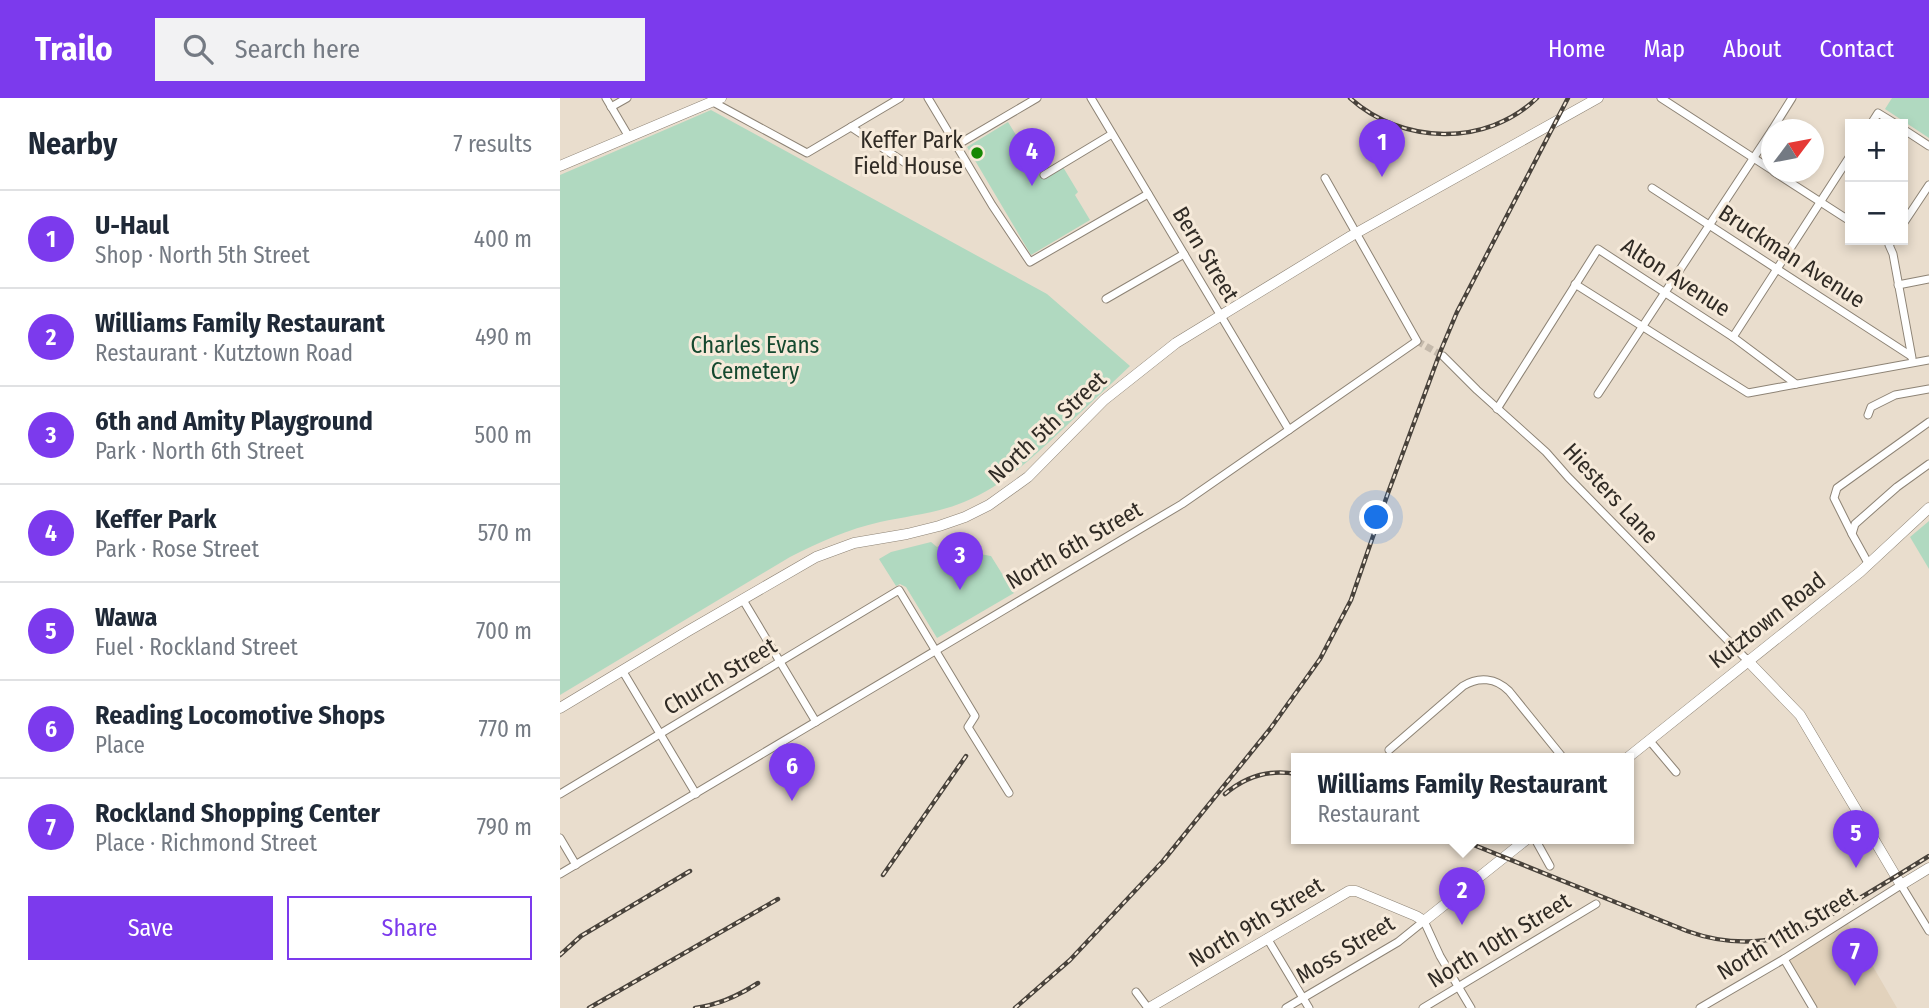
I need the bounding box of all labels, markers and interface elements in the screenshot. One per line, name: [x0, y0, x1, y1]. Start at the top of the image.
search box: [155, 18, 645, 81]
text: Trailo: [35, 29, 113, 69]
icon: search: [179, 30, 217, 68]
text: Search here: [235, 34, 360, 65]
text: Home: [1548, 35, 1605, 63]
text: Map: [1643, 35, 1685, 63]
text: About: [1723, 35, 1781, 63]
text: Contact: [1819, 35, 1894, 63]
pin: 1: [1359, 119, 1405, 177]
north arrow: [1761, 119, 1824, 182]
map controls: [1845, 119, 1908, 245]
button: +: [1845, 119, 1908, 182]
text: Nearby: [28, 126, 117, 162]
place label: Keffer Park Field House: [854, 126, 963, 180]
pin: 4: [1009, 128, 1055, 186]
text: 7 results: [453, 130, 532, 158]
marker: Keffer Park Field House: [969, 145, 985, 161]
button: −: [1845, 182, 1908, 245]
street label: Bruckman Avenue: [1714, 198, 1870, 314]
street label: Bern Street: [1167, 201, 1246, 307]
text: U-Haul: [95, 210, 169, 241]
text: 1: [46, 225, 56, 253]
text: 400 m: [474, 225, 532, 253]
street label: Alton Avenue: [1616, 231, 1736, 323]
text: Shop · North 5th Street: [95, 241, 310, 269]
text: Williams Family Restaurant: [95, 308, 385, 339]
text: 2: [46, 323, 56, 351]
text: 490 m: [475, 323, 532, 351]
park label: Charles Evans Cemetery: [691, 331, 820, 385]
text: Restaurant · Kutztown Road: [95, 339, 353, 367]
street label: North 5th Street: [982, 365, 1112, 489]
text: 6th and Amity Playground: [95, 406, 373, 437]
text: 3: [46, 421, 56, 449]
text: 500 m: [474, 421, 532, 449]
text: Park · North 6th Street: [95, 437, 304, 465]
street label: Hiesters Lane: [1557, 437, 1665, 549]
street label: North 6th Street: [1001, 495, 1147, 595]
your location: [1359, 500, 1393, 534]
text: Keffer Park: [95, 504, 216, 535]
text: 4: [45, 519, 57, 547]
text: 570 m: [478, 519, 532, 547]
pin: 3: [937, 532, 983, 590]
text: Park · Rose Street: [95, 535, 259, 563]
street label: Kutztown Road: [1703, 566, 1831, 674]
text: Wawa: [95, 602, 157, 633]
text: 5: [45, 617, 57, 645]
text: 700 m: [476, 617, 532, 645]
street label: Church Street: [658, 631, 782, 721]
text: Fuel · Rockland Street: [95, 633, 298, 661]
text: Reading Locomotive Shops: [95, 700, 385, 731]
text: 6: [45, 715, 57, 743]
text: 770 m: [478, 715, 532, 743]
text: Place: [95, 731, 145, 759]
pin: 6: [769, 743, 815, 801]
popup: [1291, 753, 1634, 844]
text: Williams Family Restaurant: [1318, 769, 1607, 800]
text: Rockland Shopping Center: [95, 798, 380, 829]
text: Restaurant: [1318, 800, 1420, 828]
pin: 5: [1833, 810, 1879, 868]
text: 7: [46, 813, 56, 841]
text: 790 m: [477, 813, 532, 841]
text: Place · Richmond Street: [95, 829, 317, 857]
pin: 2: [1439, 867, 1485, 925]
street label: North 9th Street: [1184, 871, 1329, 973]
street label: North 11th Street: [1712, 880, 1862, 986]
street label: North 10th Street: [1422, 886, 1576, 994]
button: Save: [28, 896, 273, 960]
button: Share: [287, 896, 532, 960]
street label: Moss Street: [1291, 908, 1400, 989]
pin: 7: [1832, 928, 1878, 986]

